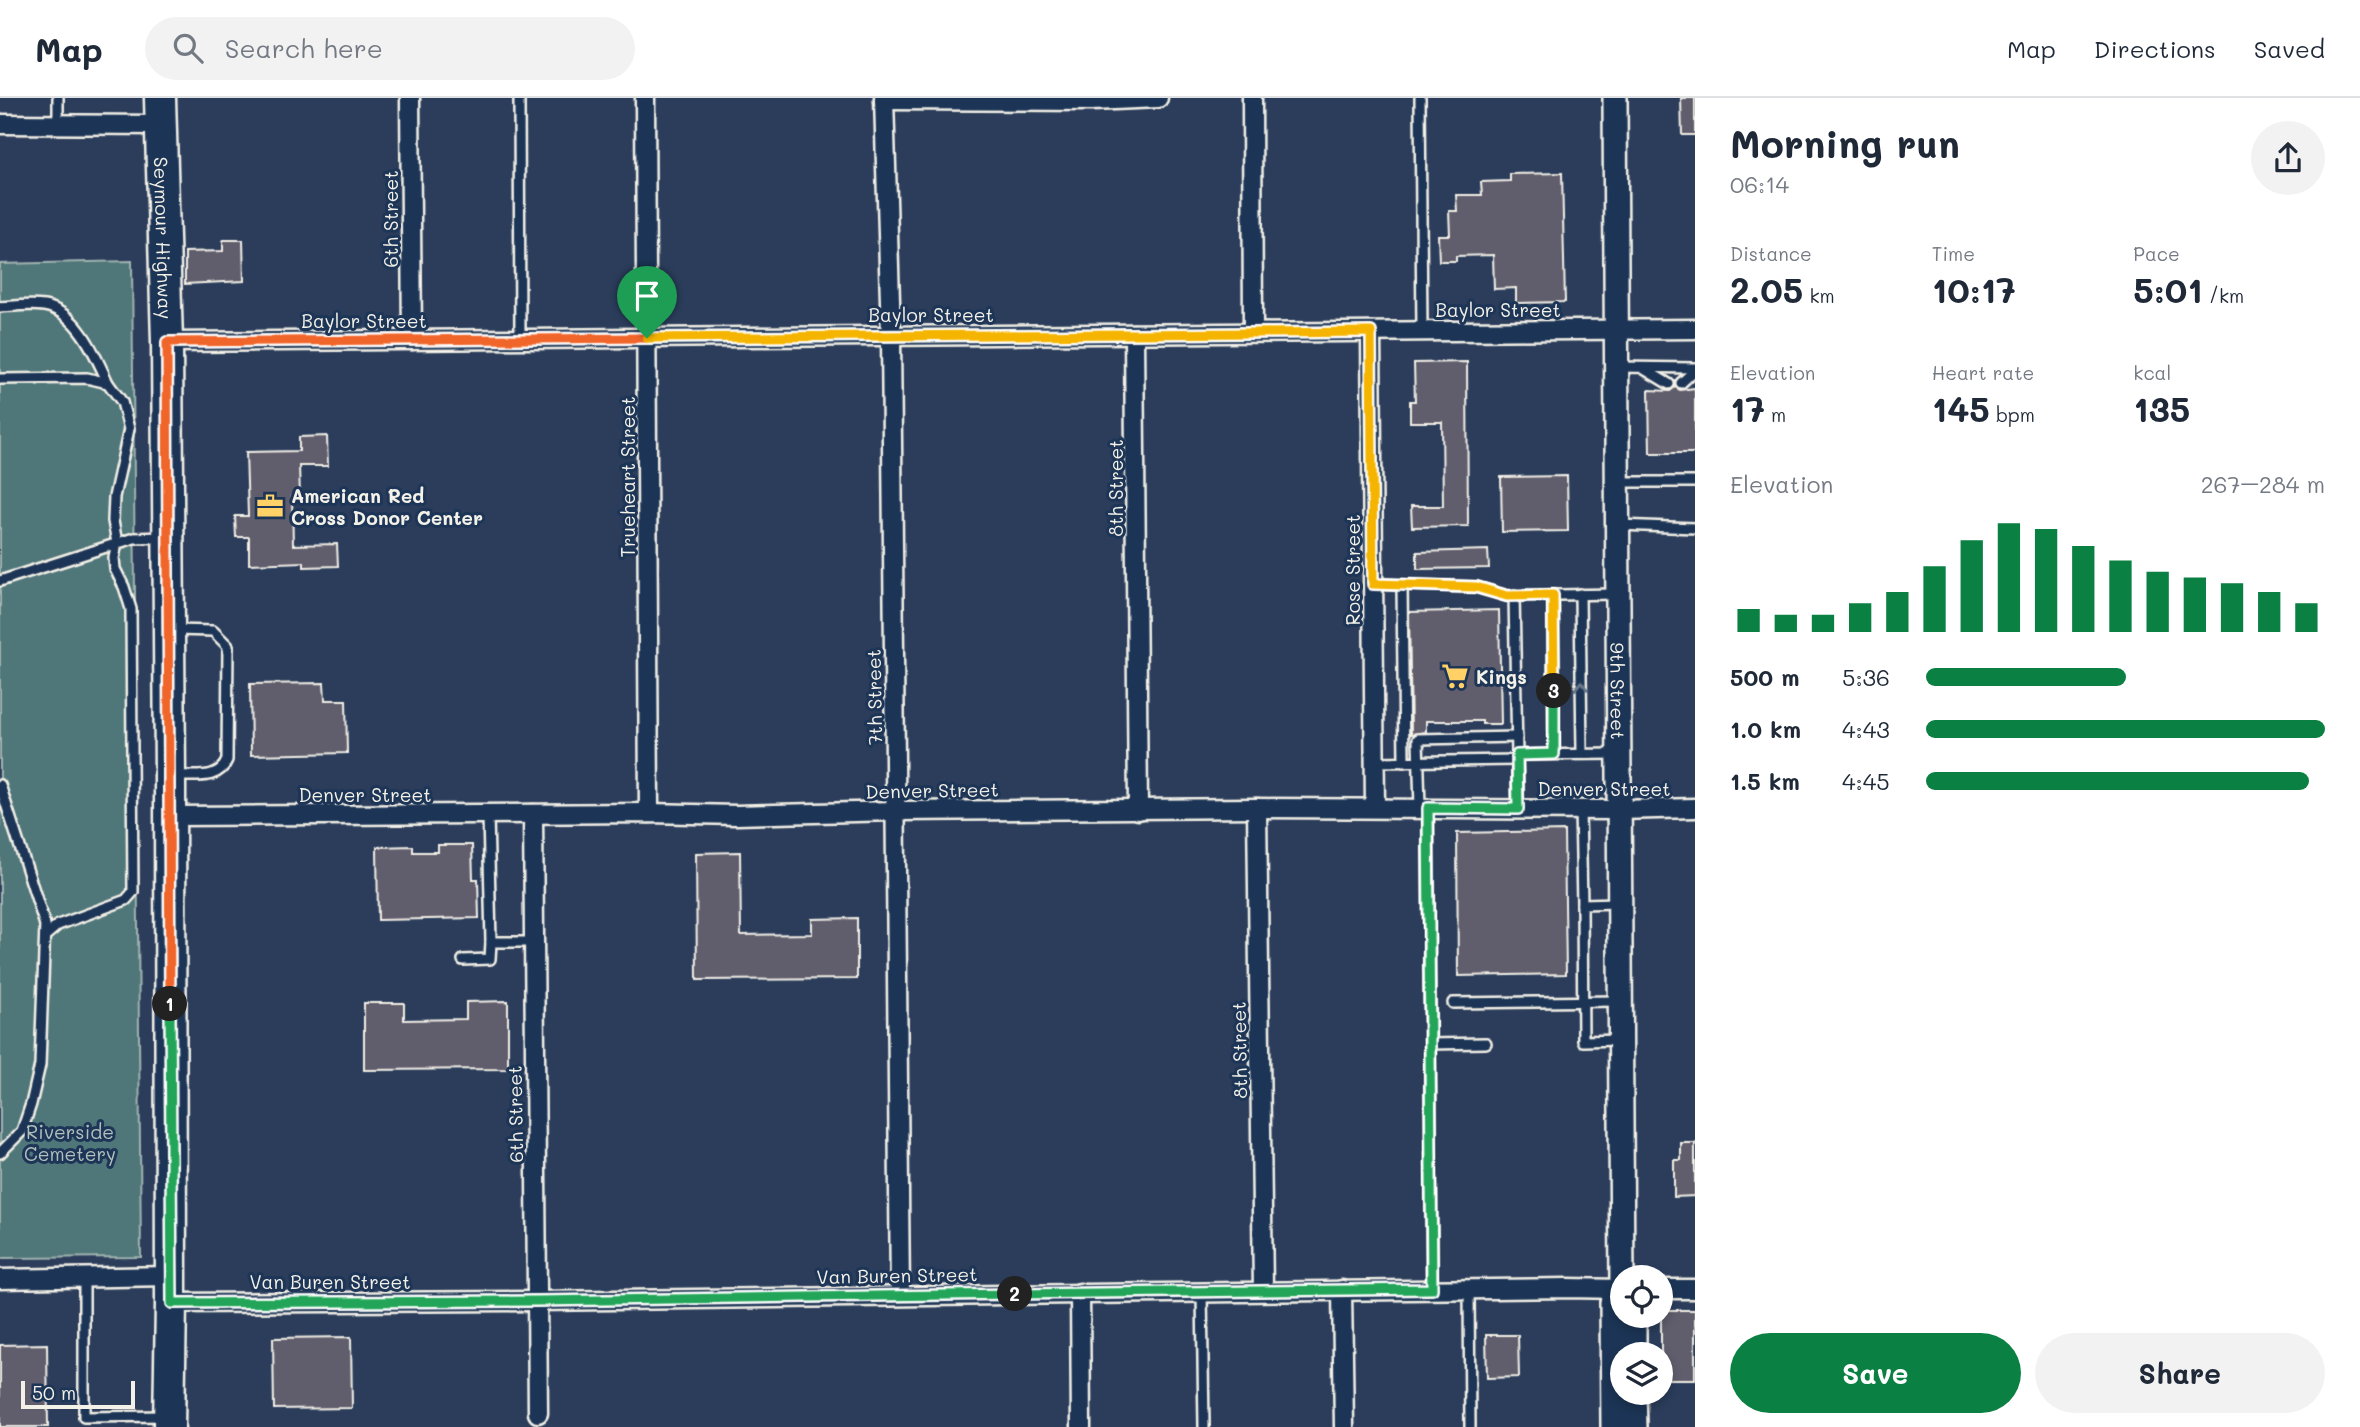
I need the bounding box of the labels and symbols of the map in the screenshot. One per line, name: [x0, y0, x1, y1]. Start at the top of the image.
street label: Seymour Highway: [149, 156, 179, 320]
street label: 6th Street: [378, 170, 403, 268]
pin: [617, 266, 677, 338]
street label: Baylor Street: [1435, 297, 1561, 322]
street label: Baylor Street: [868, 302, 994, 327]
street label: Baylor Street: [301, 308, 427, 333]
street label: Trueheart Street: [615, 396, 640, 558]
street label: 8th Street: [1103, 439, 1128, 537]
place label: American Red Cross Donor Center: [291, 483, 483, 530]
office icon: American Red Cross Donor Center: [255, 491, 285, 521]
street label: Rose Street: [1340, 515, 1365, 626]
street label: 9th Street: [1606, 642, 1631, 740]
street label: 7th Street: [861, 649, 887, 745]
supermarket icon: Kings: [1440, 661, 1470, 691]
place label: Kings: [1476, 664, 1527, 689]
pin: 3: [1536, 674, 1572, 708]
one-way arrow: [1573, 680, 1589, 691]
street label: Denver Street: [865, 776, 999, 804]
street label: Denver Street: [1537, 776, 1671, 801]
street label: Denver Street: [298, 782, 432, 807]
pin: 1: [152, 986, 188, 1021]
street label: 8th Street: [1226, 1001, 1252, 1099]
street label: 6th Street: [502, 1065, 528, 1163]
park label: Riverside Cemetery: [24, 1119, 116, 1166]
street label: Van Buren Street: [816, 1261, 978, 1289]
street label: Van Buren Street: [249, 1269, 411, 1294]
pin: 2: [998, 1276, 1032, 1312]
scale bar: [21, 1378, 135, 1410]

